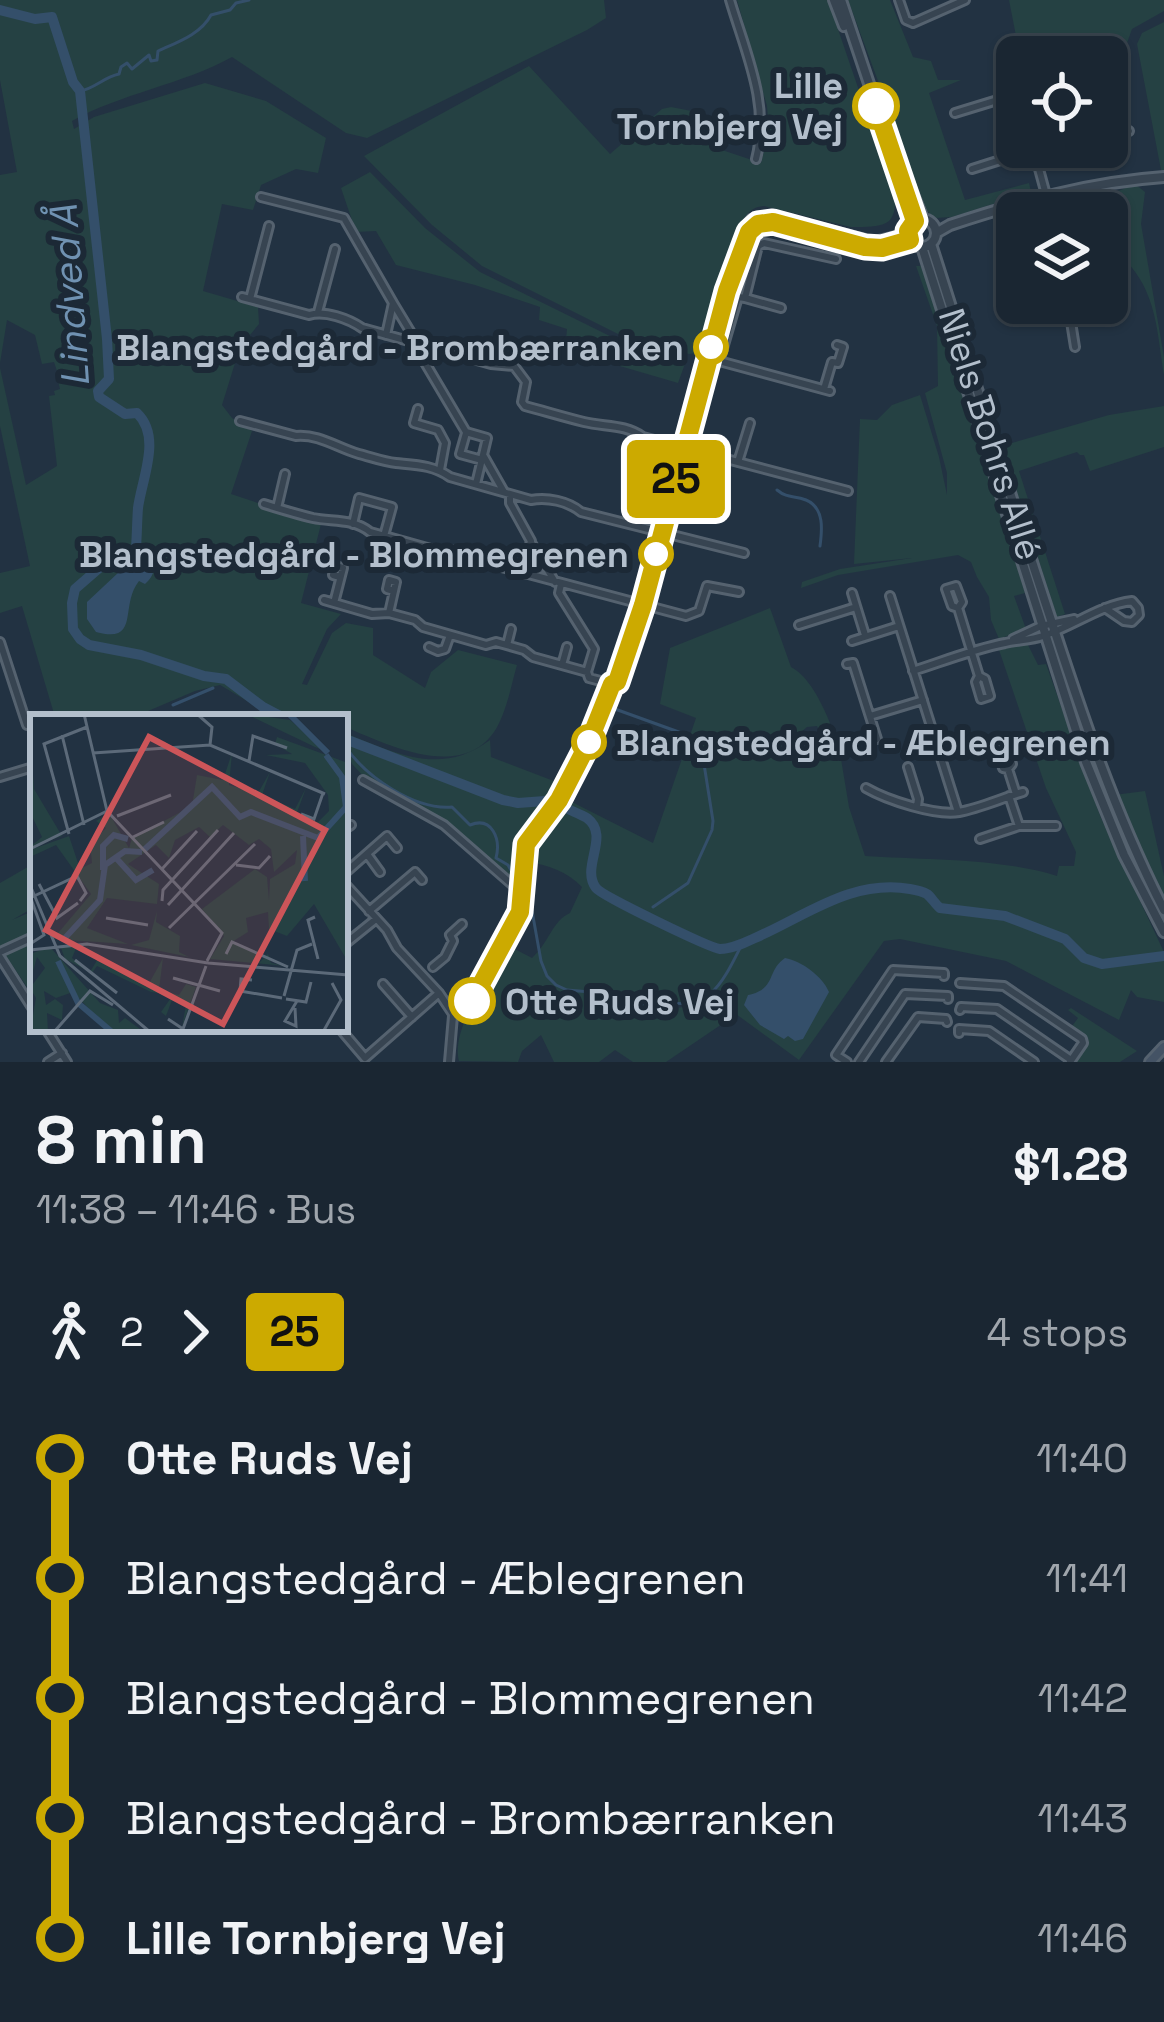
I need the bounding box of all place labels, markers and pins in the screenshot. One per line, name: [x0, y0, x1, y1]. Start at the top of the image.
place label: Lille Tornbjerg Vej: [616, 63, 843, 150]
marker: Lille Tornbjerg Vej: [854, 84, 898, 128]
place label: Blangstedgård - Brombærranken: [116, 325, 684, 371]
marker: Blangstedgård - Brombærranken: [695, 331, 727, 363]
place label: Blangstedgård - Blommegrenen: [79, 532, 629, 578]
marker: Blangstedgård - Blommegrenen: [640, 538, 672, 570]
place label: Blangstedgård - Æblegrenen: [616, 720, 1111, 766]
marker: Blangstedgård - Æblegrenen: [573, 726, 605, 758]
marker: Otte Ruds Vej: [450, 979, 494, 1023]
place label: Otte Ruds Vej: [505, 979, 734, 1025]

